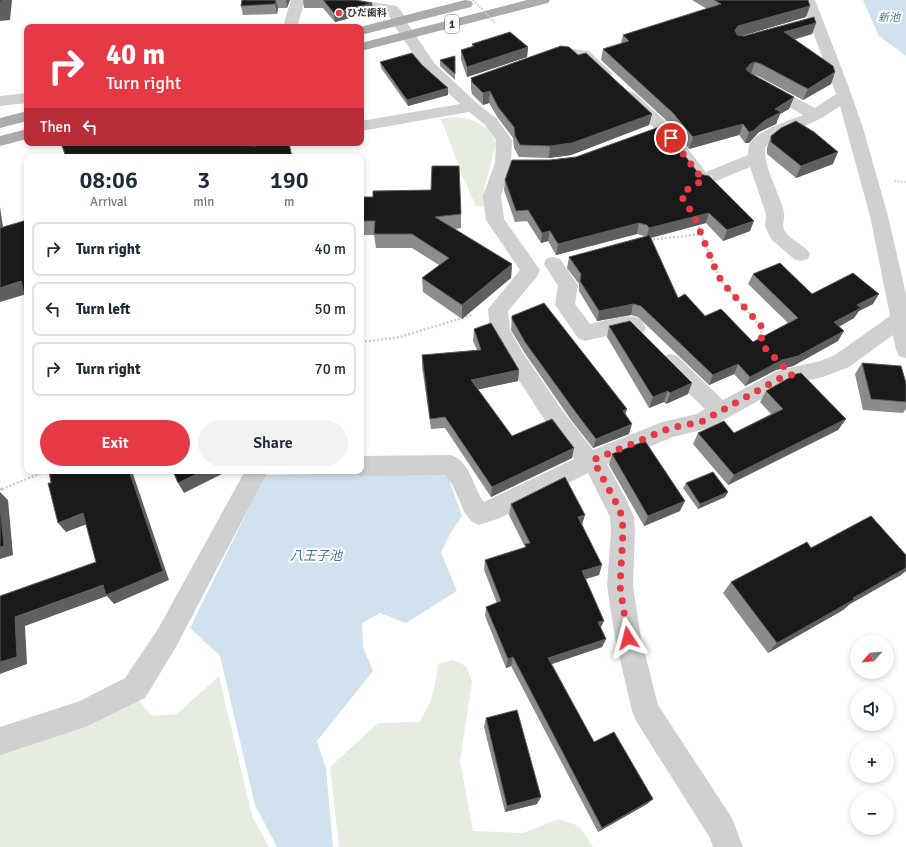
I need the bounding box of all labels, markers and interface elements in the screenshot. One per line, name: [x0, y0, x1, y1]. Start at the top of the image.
place label: ひだ歯科: [347, 7, 387, 19]
marker: ひだ歯科: [334, 8, 344, 18]
water label: 新池: [878, 11, 901, 24]
road number: 1: [445, 15, 459, 33]
text: 40 m: [106, 38, 165, 72]
icon: right: [40, 40, 92, 92]
text: Turn right: [106, 72, 181, 94]
icon: left: [79, 116, 101, 138]
text: Then: [40, 118, 71, 136]
pin: [654, 121, 688, 155]
icon: arrive: [660, 127, 682, 149]
text: 08:06: [79, 165, 138, 195]
text: 3: [197, 165, 210, 195]
text: 190: [270, 165, 309, 195]
text: Arrival: [90, 194, 127, 210]
text: min: [193, 194, 214, 210]
text: m: [284, 194, 294, 210]
icon: right: [42, 238, 64, 260]
text: Turn right: [76, 240, 141, 258]
text: 40 m: [315, 240, 346, 258]
icon: left: [42, 298, 64, 320]
text: Turn left: [76, 300, 130, 318]
text: 50 m: [315, 300, 346, 318]
icon: right: [42, 358, 64, 380]
text: Turn right: [76, 360, 141, 378]
text: 70 m: [315, 360, 346, 378]
button: Exit: [40, 420, 190, 466]
button: Share: [198, 420, 348, 466]
water label: 八王子池: [290, 548, 344, 564]
position arrow: [607, 617, 649, 659]
north arrow: [850, 635, 894, 679]
map controls: [850, 635, 894, 835]
button: sound: [850, 687, 894, 731]
button: +: [850, 739, 894, 783]
button: −: [850, 791, 894, 835]

